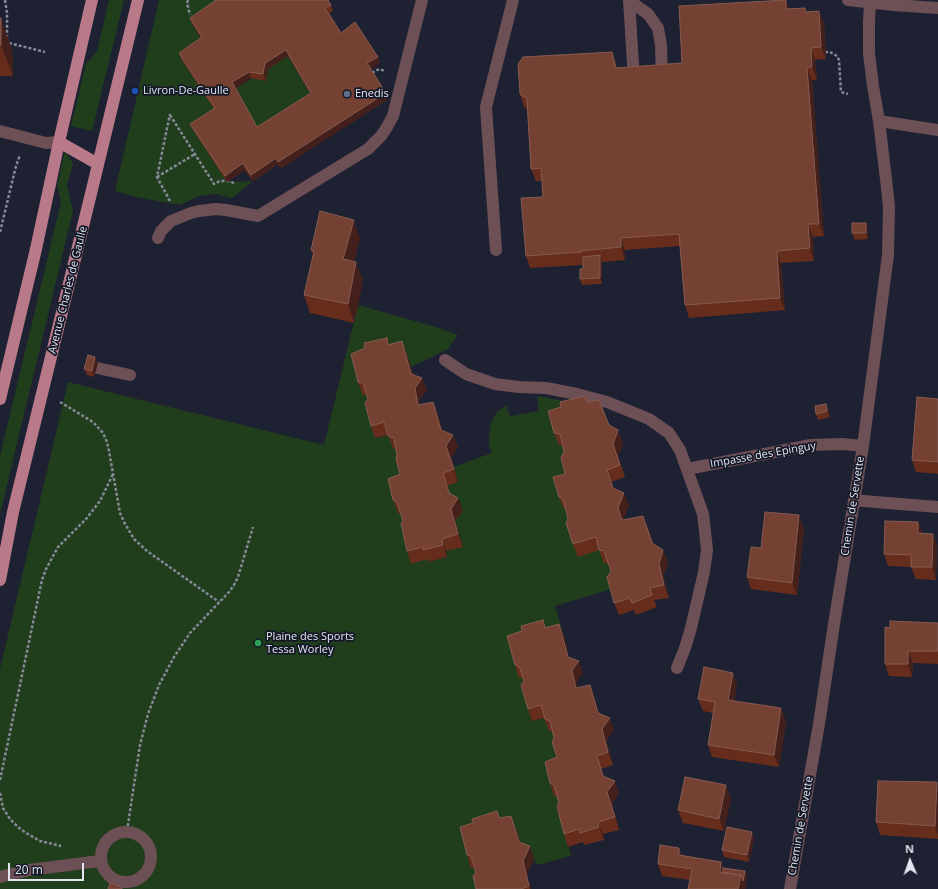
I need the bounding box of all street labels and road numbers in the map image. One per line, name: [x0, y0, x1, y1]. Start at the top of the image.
street label: Avenue Charles de Gaulle: [46, 225, 90, 355]
street label: Impasse des Epinguy: [709, 439, 817, 471]
street label: Chemin de Servette: [839, 455, 867, 557]
street label: Chemin de Servette: [786, 775, 816, 877]

